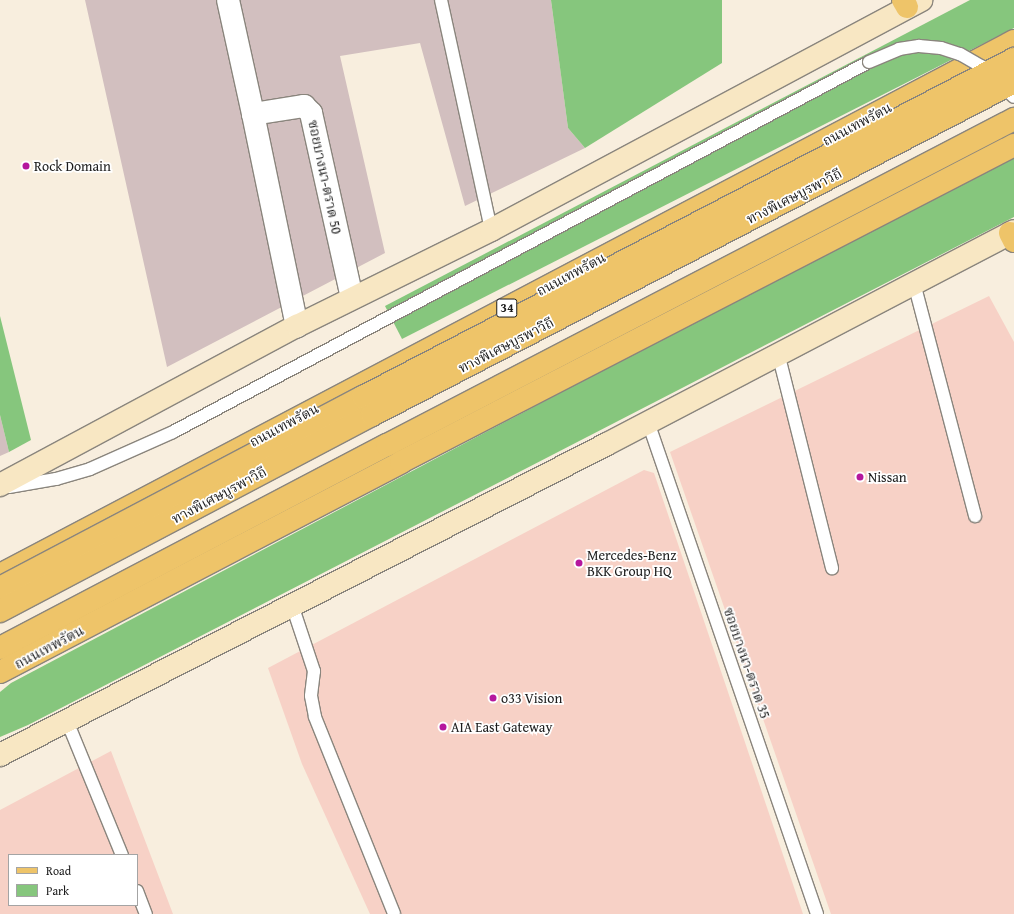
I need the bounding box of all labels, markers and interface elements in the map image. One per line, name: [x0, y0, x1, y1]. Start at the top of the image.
street label: ถนนเทพรัตน: [819, 99, 895, 149]
street label: ซอยบางนา-ตราด 50: [305, 118, 345, 236]
place label: Rock Domain: [34, 158, 111, 174]
marker: Rock Domain: [21, 161, 31, 171]
street label: ทางพิเศษบูรพาวิถี: [743, 165, 845, 227]
street label: ถนนเทพรัตน: [533, 249, 609, 299]
road number: 34: [496, 297, 518, 319]
street label: ทางพิเศษบูรพาวิถี: [455, 314, 557, 376]
street label: ถนนเทพรัตน: [246, 400, 322, 450]
street label: ทางพิเศษบูรพาวิถี: [169, 463, 269, 527]
place label: Nissan: [868, 469, 907, 485]
marker: Nissan: [855, 472, 865, 482]
place label: Mercedes-Benz BKK Group HQ: [587, 547, 676, 580]
marker: Mercedes-Benz BKK Group HQ: [574, 558, 584, 568]
street label: ซอยบางนา-ตราด 35: [720, 605, 774, 721]
street label: ถนนเทพรัตน: [11, 622, 87, 672]
place label: o33 Vision: [501, 690, 562, 706]
marker: o33 Vision: [488, 693, 498, 703]
place label: AIA East Gateway: [451, 719, 552, 735]
marker: AIA East Gateway: [438, 722, 448, 732]
legend: [8, 854, 138, 906]
text: Road: [46, 862, 71, 879]
text: Park: [46, 882, 69, 899]

